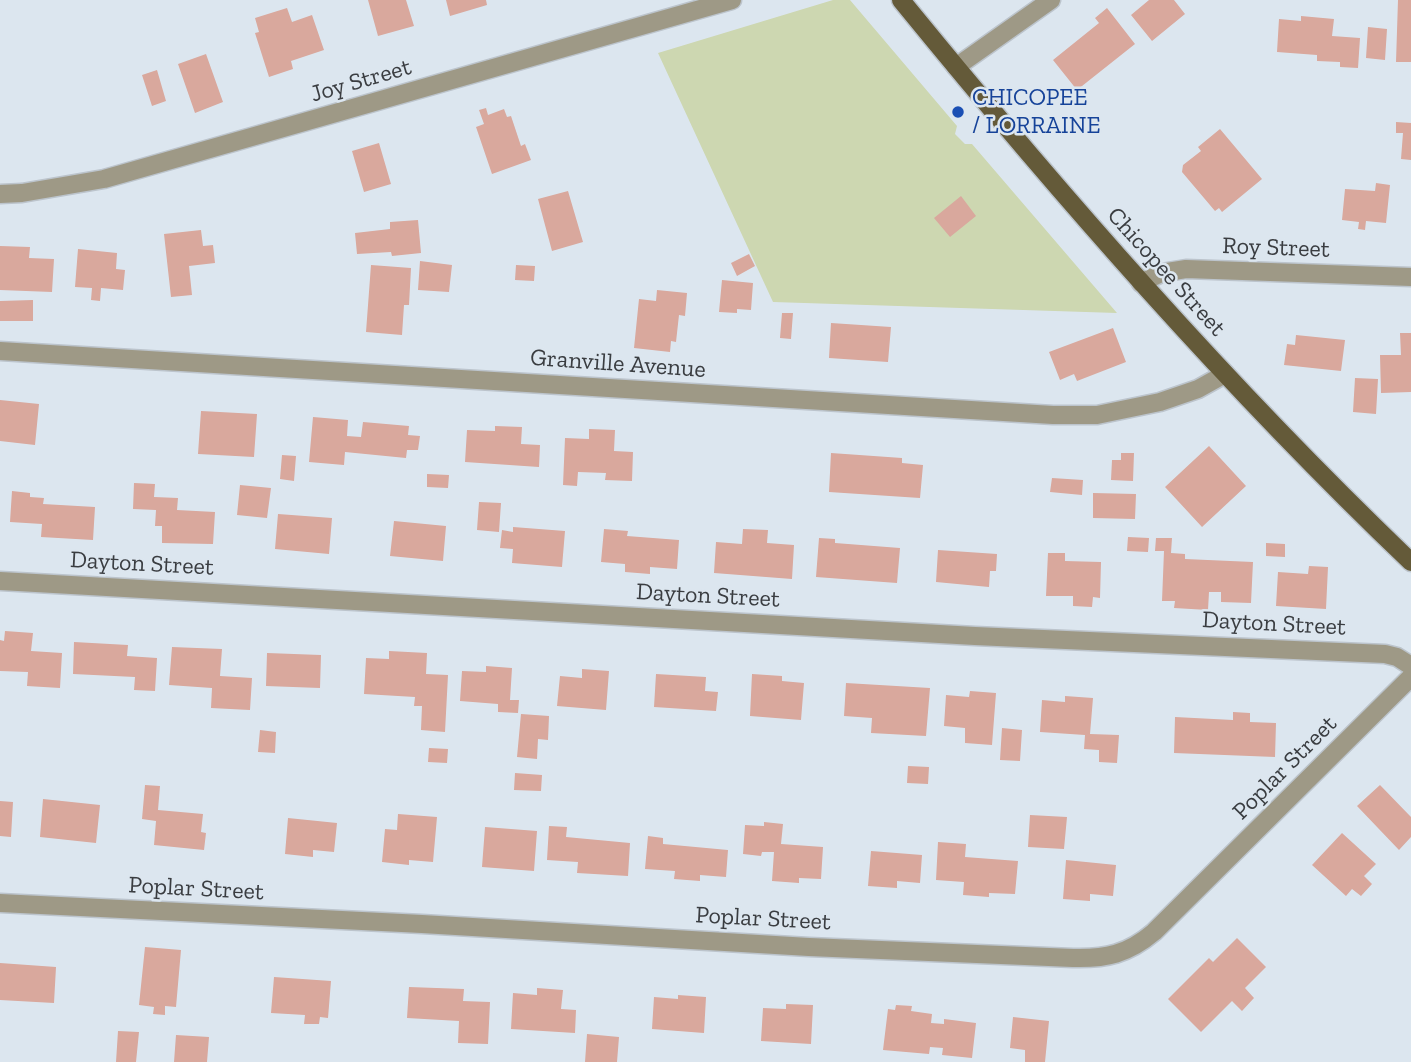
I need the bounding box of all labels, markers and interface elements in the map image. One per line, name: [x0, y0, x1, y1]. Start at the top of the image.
street label: Joy Street: [307, 53, 415, 109]
place label: CHICOPEE / LORRAINE: [972, 84, 1101, 140]
marker: CHICOPEE / LORRAINE: [950, 104, 966, 120]
street label: Chicopee Street: [1101, 202, 1231, 342]
street label: Roy Street: [1222, 232, 1330, 264]
street label: Granville Avenue: [529, 343, 707, 385]
street label: Dayton Street: [69, 546, 215, 582]
street label: Dayton Street: [635, 578, 781, 614]
street label: Dayton Street: [1201, 606, 1347, 642]
street label: Poplar Street: [1227, 710, 1343, 826]
street label: Poplar Street: [128, 871, 264, 907]
street label: Poplar Street: [695, 901, 831, 937]

